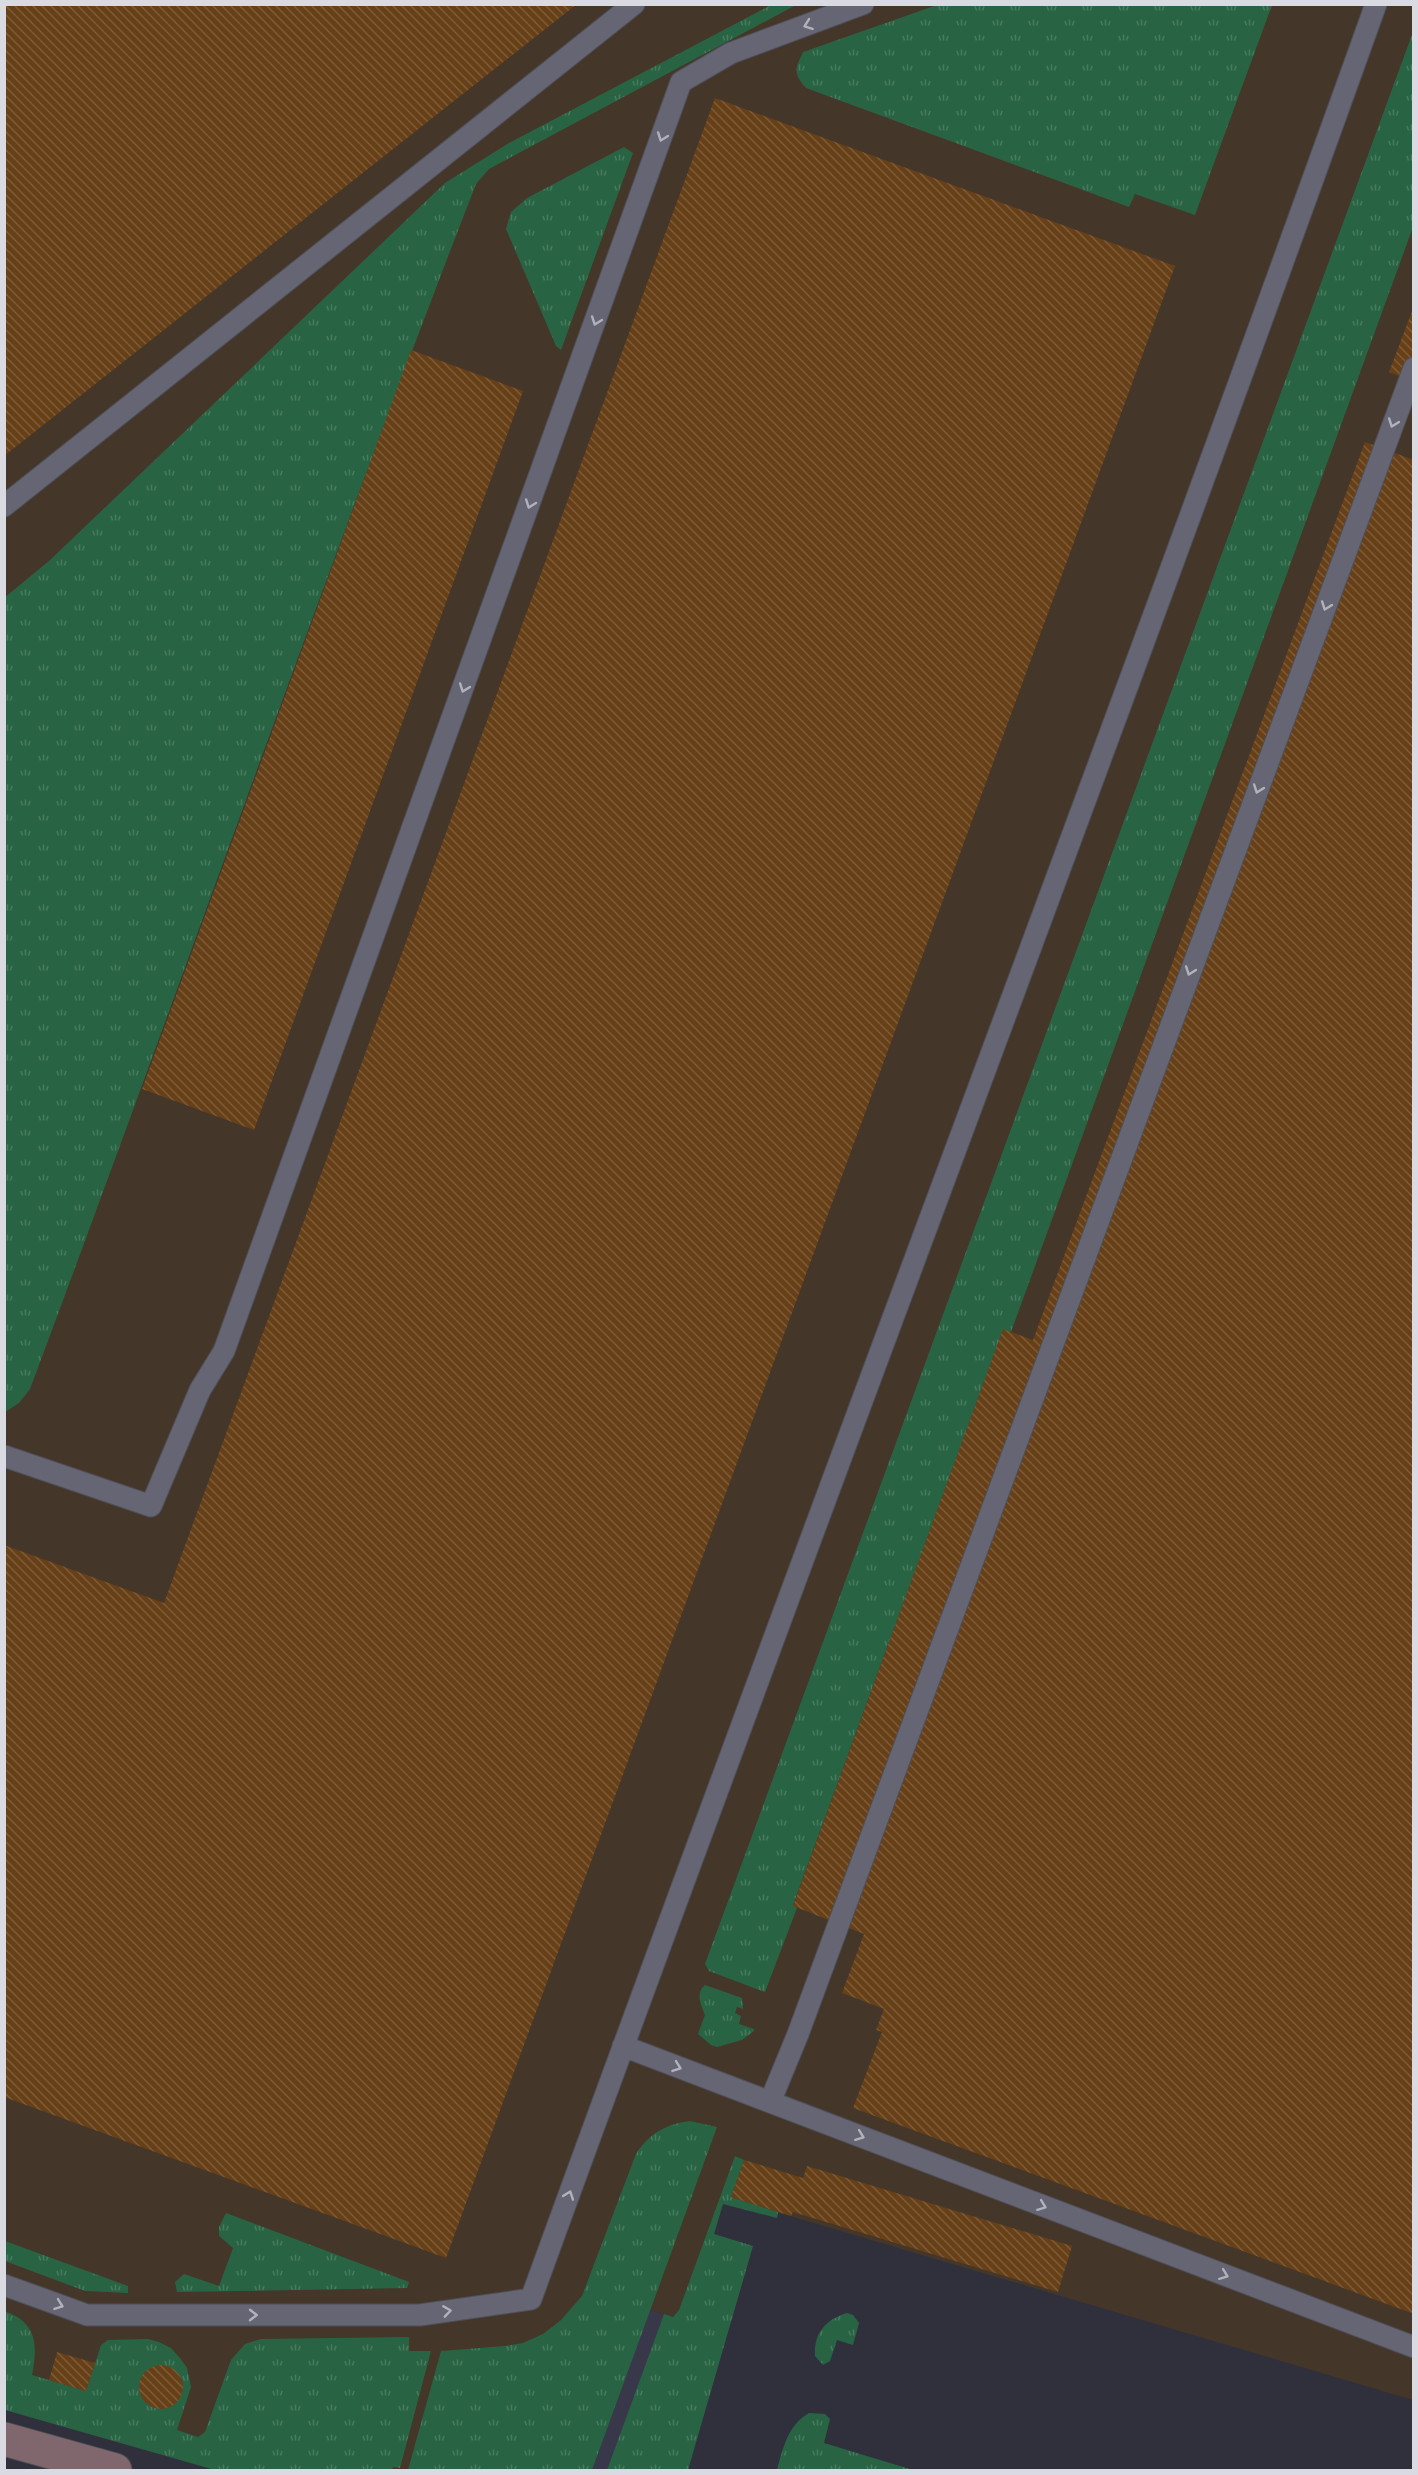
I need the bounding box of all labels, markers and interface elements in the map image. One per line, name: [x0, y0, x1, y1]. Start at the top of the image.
one-way arrow: [803, 17, 814, 30]
one-way arrow: [656, 131, 669, 142]
one-way arrow: [590, 315, 603, 326]
one-way arrow: [1388, 417, 1401, 428]
one-way arrow: [524, 498, 537, 509]
one-way arrow: [1320, 600, 1333, 611]
one-way arrow: [458, 682, 471, 693]
one-way arrow: [1253, 782, 1265, 793]
one-way arrow: [1185, 966, 1198, 976]
one-way arrow: [672, 2059, 682, 2072]
one-way arrow: [853, 2129, 864, 2141]
one-way arrow: [561, 2190, 574, 2201]
one-way arrow: [1036, 2198, 1047, 2211]
one-way arrow: [1218, 2268, 1229, 2280]
one-way arrow: [54, 2298, 64, 2311]
one-way arrow: [443, 2306, 452, 2318]
one-way arrow: [248, 2309, 257, 2321]

